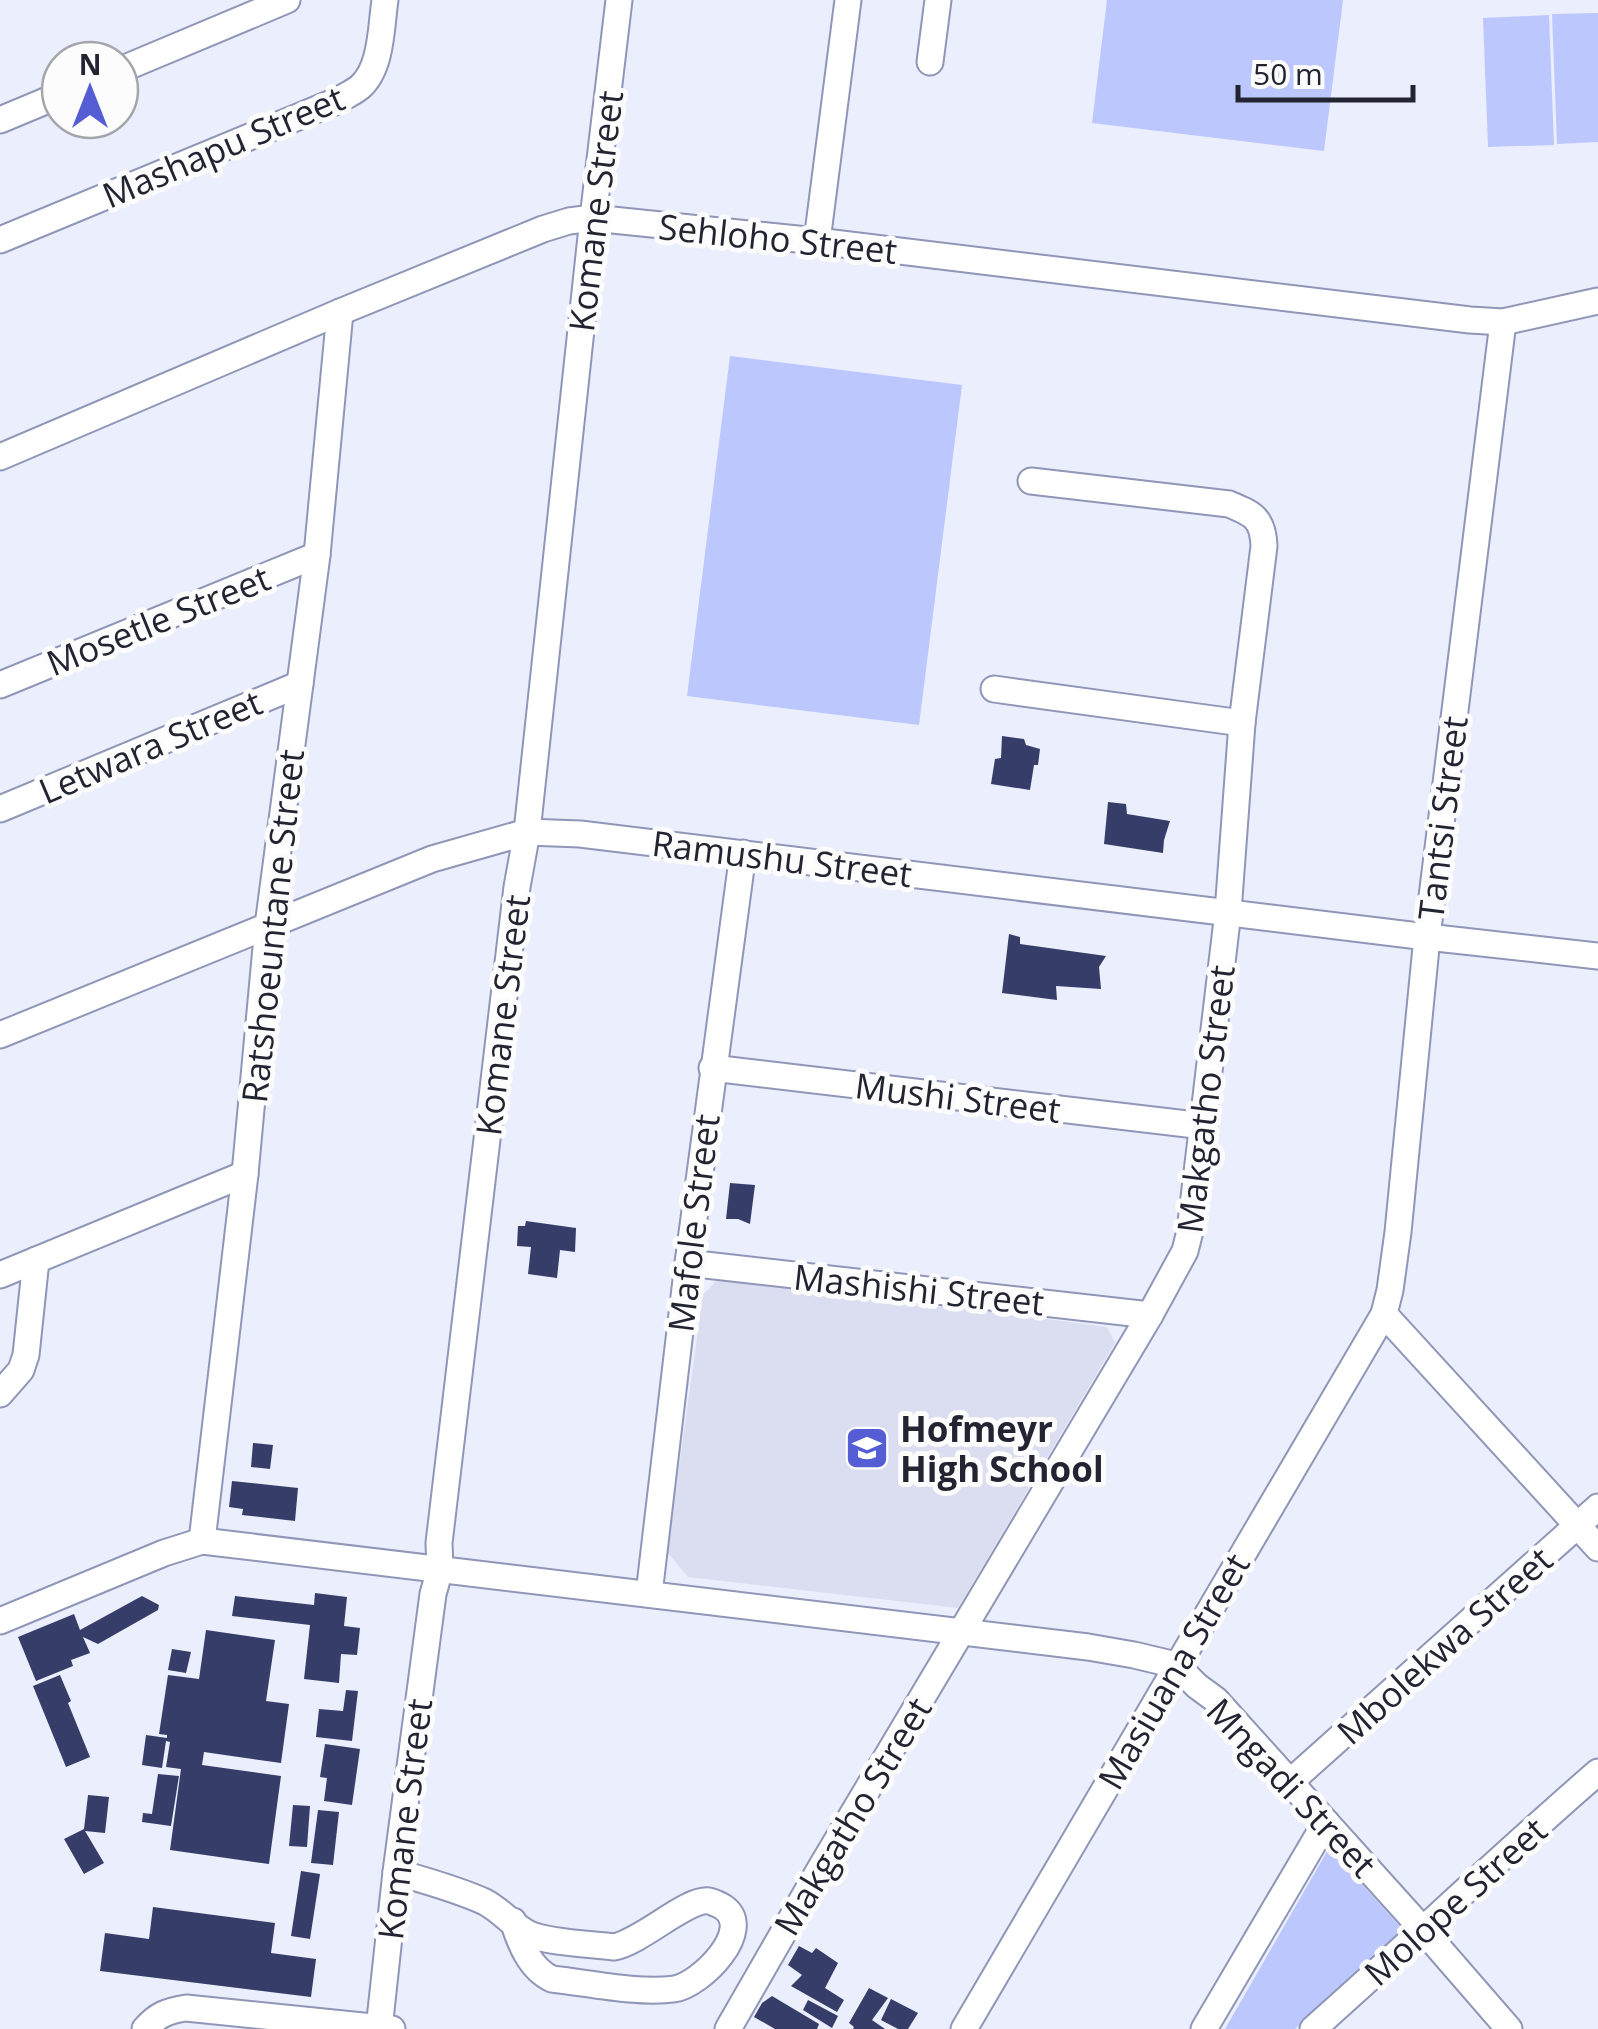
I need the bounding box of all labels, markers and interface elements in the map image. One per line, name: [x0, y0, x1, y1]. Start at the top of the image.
north arrow: [40, 40, 140, 140]
scale bar: [1238, 40, 1413, 102]
text: N: [79, 45, 101, 83]
text: 50 m: [1253, 53, 1323, 94]
street label: Mashapu Street: [95, 74, 351, 218]
street label: Komane Street: [557, 88, 633, 334]
street label: Sehloho Street: [656, 202, 900, 274]
street label: Mosetle Street: [39, 554, 277, 686]
street label: Letwara Street: [31, 678, 269, 814]
street label: Tantsi Street: [1406, 713, 1478, 923]
street label: Ratshoeuntane Street: [230, 747, 314, 1105]
street label: Ramushu Street: [649, 819, 915, 897]
street label: Komane Street: [464, 892, 540, 1138]
street label: Makgatho Street: [1165, 962, 1245, 1236]
street label: Mushi Street: [853, 1061, 1063, 1133]
street label: Mafole Street: [656, 1111, 730, 1335]
street label: Mashishi Street: [791, 1252, 1047, 1326]
place label: Hofmeyr High School: [900, 1405, 1104, 1492]
school or university icon: Hofmeyr High School: [844, 1425, 890, 1471]
street label: Mbolekwa Street: [1326, 1536, 1562, 1754]
street label: Masiuana Street: [1086, 1544, 1260, 1798]
street label: Mngadi Street: [1197, 1687, 1387, 1887]
street label: Makgatho Street: [762, 1688, 942, 1944]
street label: Komane Street: [366, 1696, 442, 1942]
street label: Molope Street: [1354, 1806, 1556, 1996]

